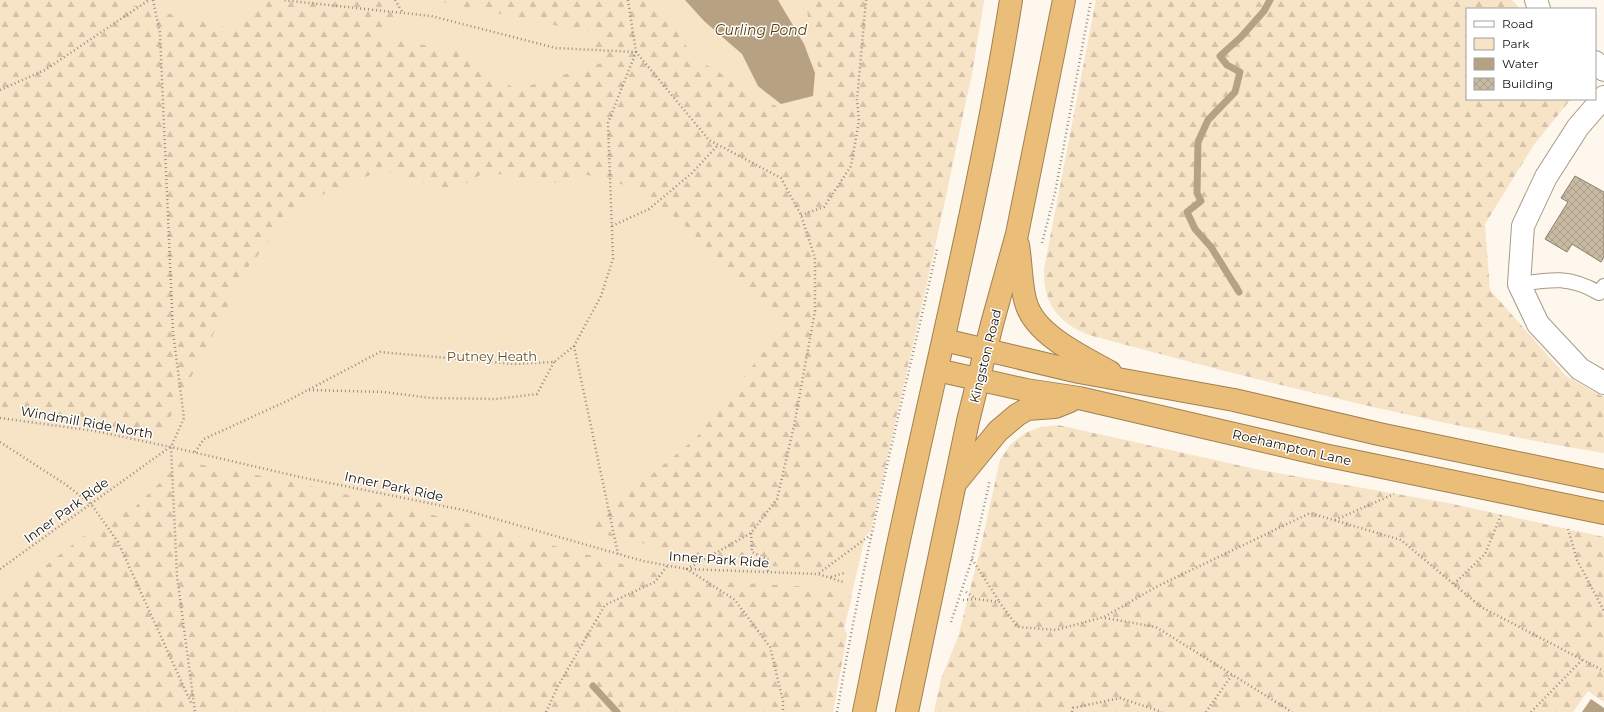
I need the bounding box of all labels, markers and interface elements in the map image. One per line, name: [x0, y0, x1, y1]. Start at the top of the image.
legend: [1466, 8, 1596, 100]
text: Road: [1502, 16, 1533, 31]
water label: Curling Pond: [715, 21, 808, 39]
text: Park: [1502, 36, 1530, 51]
text: Water: [1502, 56, 1539, 71]
text: Building: [1502, 76, 1553, 91]
street label: Kingston Road: [966, 307, 1004, 405]
park label: Putney Heath: [447, 348, 537, 364]
street label: Windmill Ride North: [20, 402, 154, 442]
street label: Roehampton Lane: [1231, 426, 1353, 469]
street label: Inner Park Ride: [343, 468, 445, 504]
street label: Inner Park Ride: [21, 474, 112, 546]
street label: Inner Park Ride: [668, 548, 770, 571]

